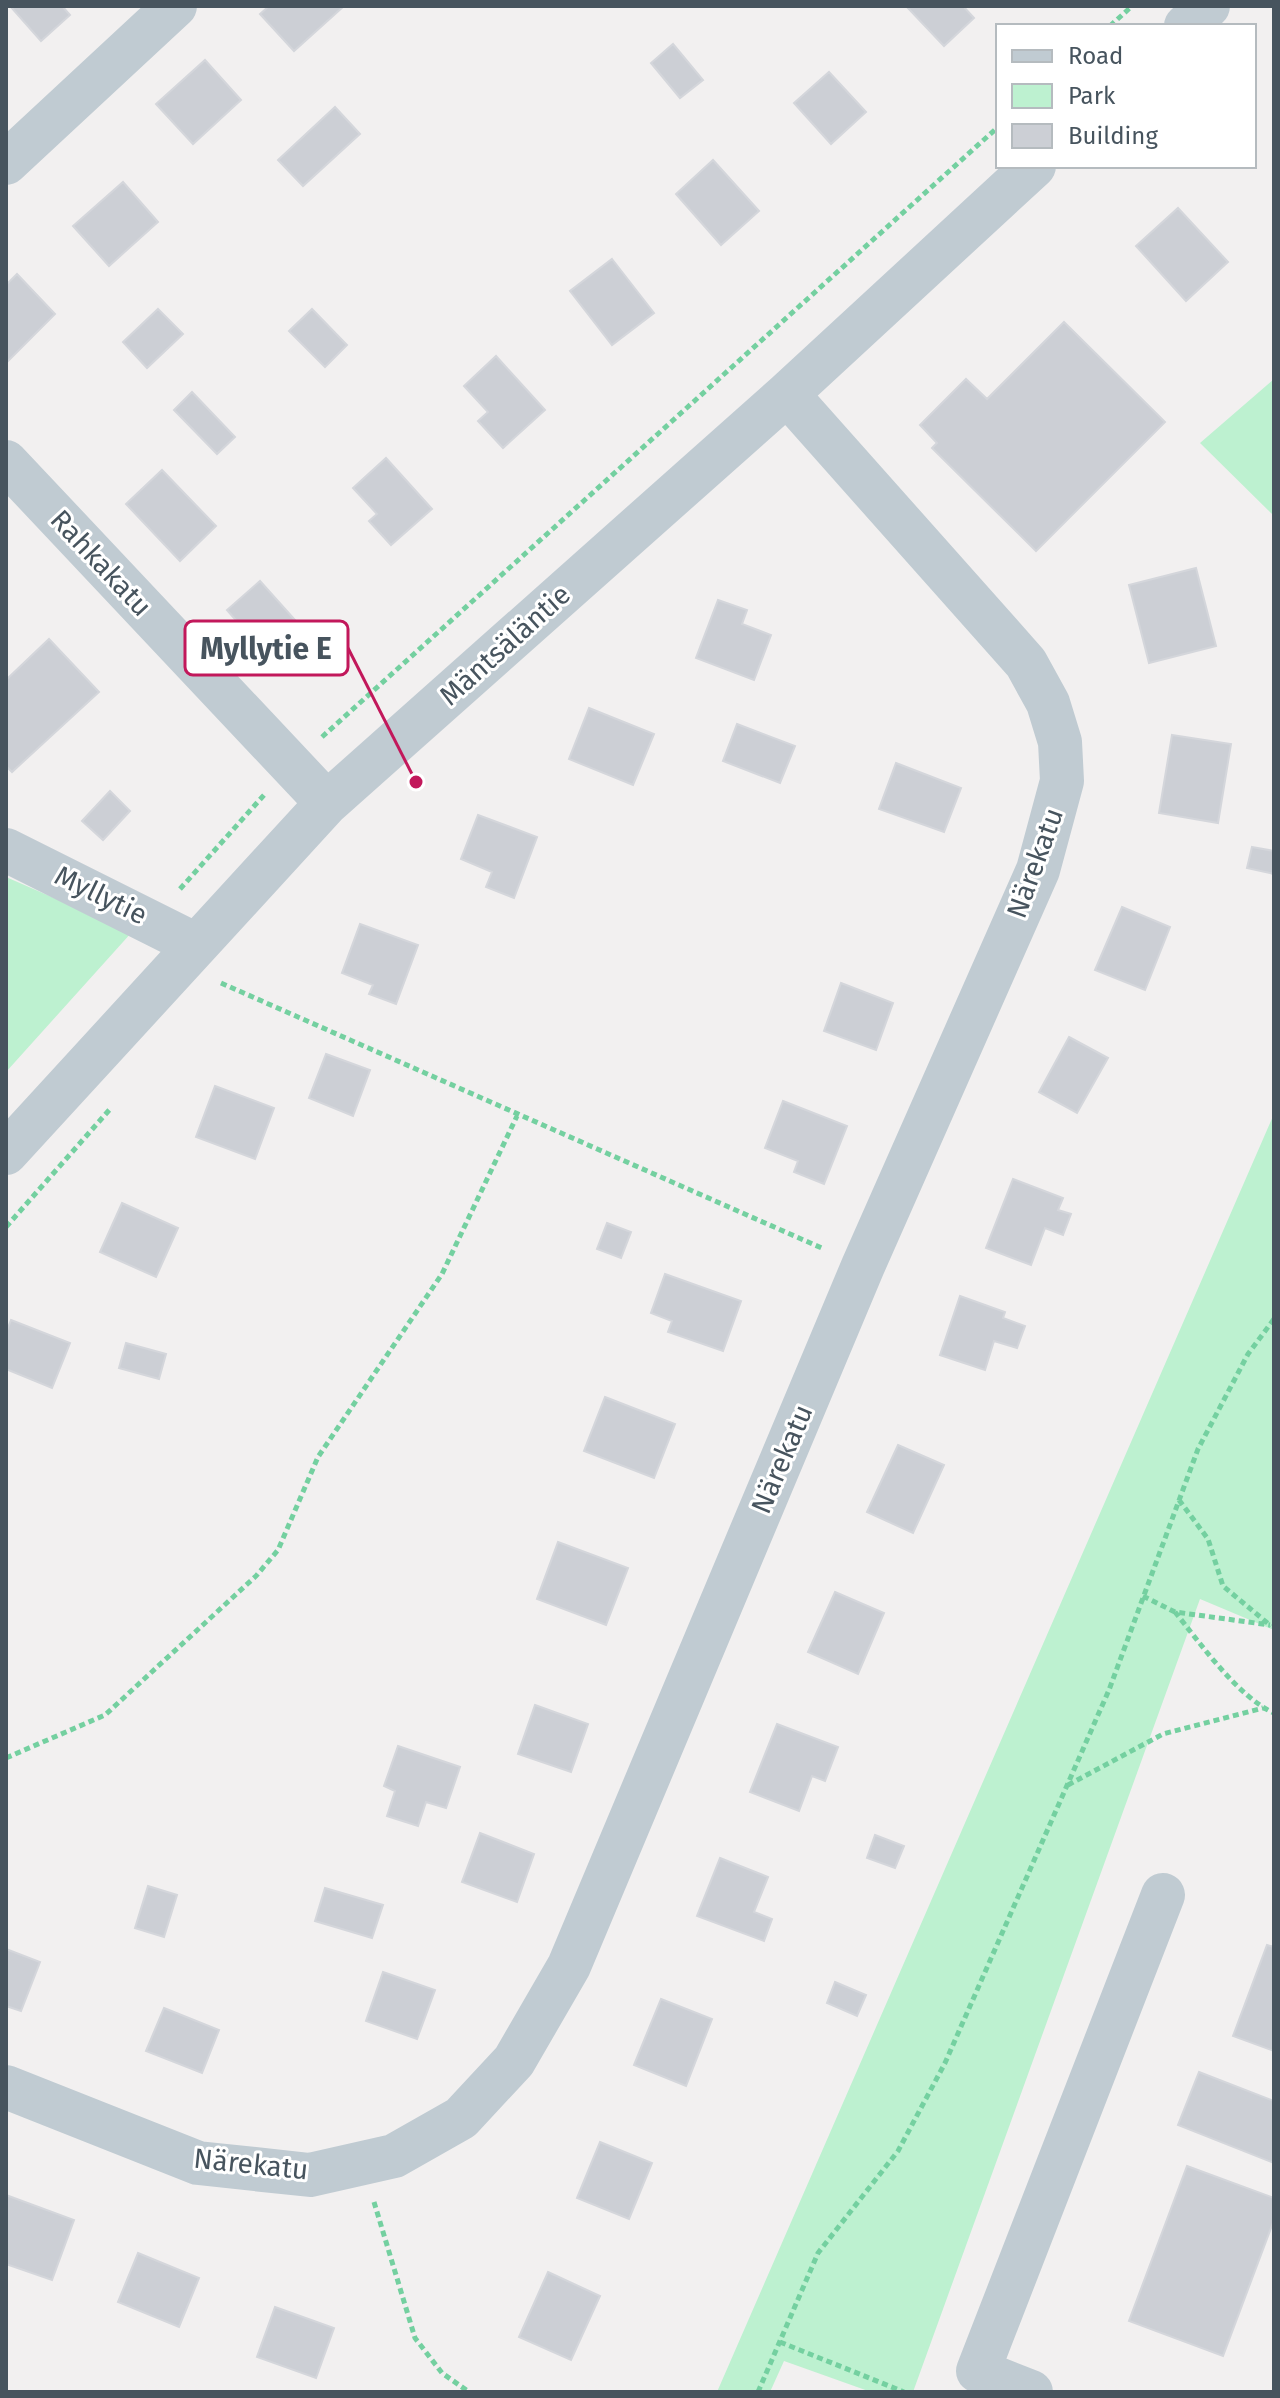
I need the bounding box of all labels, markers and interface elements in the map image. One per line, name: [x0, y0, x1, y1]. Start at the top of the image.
legend: [996, 24, 1256, 168]
text: Road: [1068, 42, 1123, 70]
text: Park: [1068, 82, 1116, 110]
text: Building: [1068, 122, 1158, 150]
street label: Rahkakatu: [44, 503, 158, 623]
street label: Mäntsäläntie: [433, 578, 577, 712]
callout: Myllytie E: [185, 621, 348, 675]
text: Myllytie E: [200, 631, 332, 667]
street label: Närekatu: [1000, 803, 1070, 923]
street label: Myllytie: [49, 859, 153, 931]
street label: Närekatu: [744, 1400, 820, 1518]
street label: Närekatu: [192, 2142, 310, 2186]

